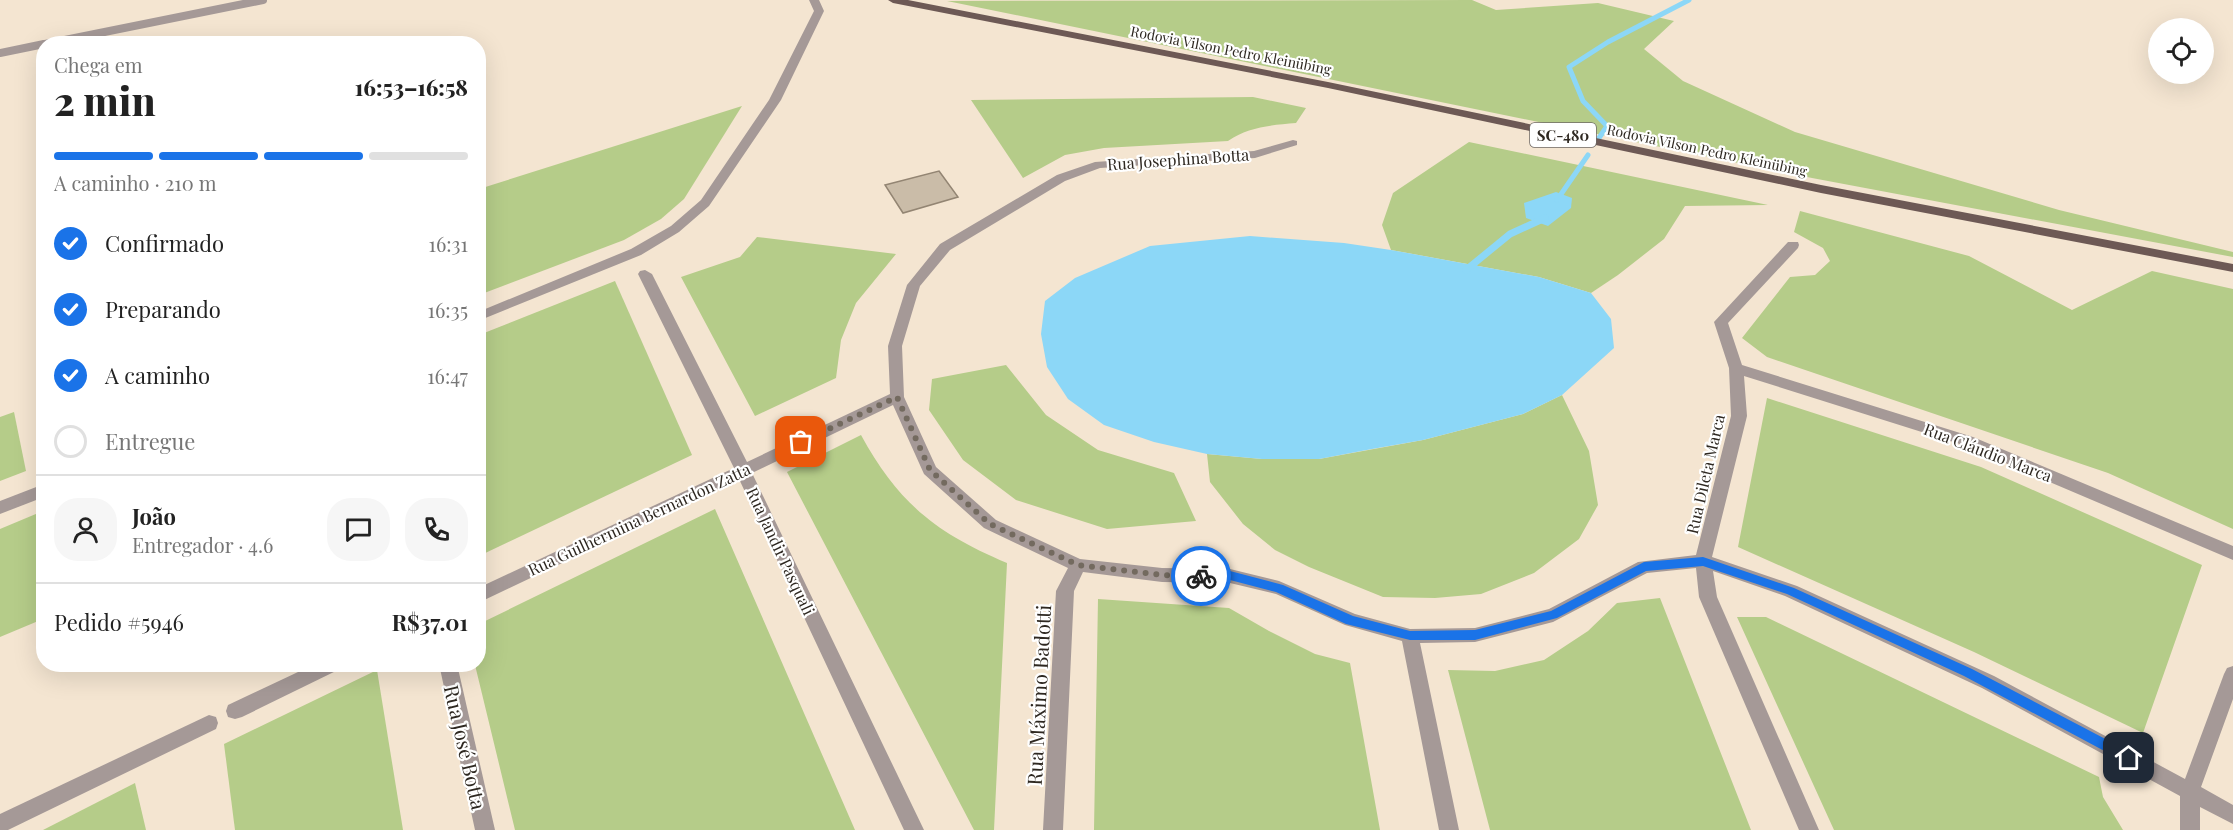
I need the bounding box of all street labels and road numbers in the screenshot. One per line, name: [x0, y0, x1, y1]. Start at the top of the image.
street label: Rodovia Vilson Pedro Kleinübing: [1129, 21, 1334, 79]
street label: Rodovia Vilson Pedro Kleinübing: [1605, 119, 1809, 181]
road number: SC-480: [1530, 123, 1596, 147]
street label: Rua Josephina Botta: [1106, 144, 1250, 174]
street label: Rua Dileta Marca: [1681, 412, 1729, 536]
street label: Rua Cláudio Marca: [1921, 418, 2055, 486]
street label: Rua Guilhermina Bernardon Zatta: [524, 458, 754, 580]
street label: Rua Jandir Pasquali: [742, 484, 820, 618]
street label: Rua Máximo Badotti: [1020, 604, 1056, 786]
street label: Rua José Botta: [439, 682, 493, 812]

